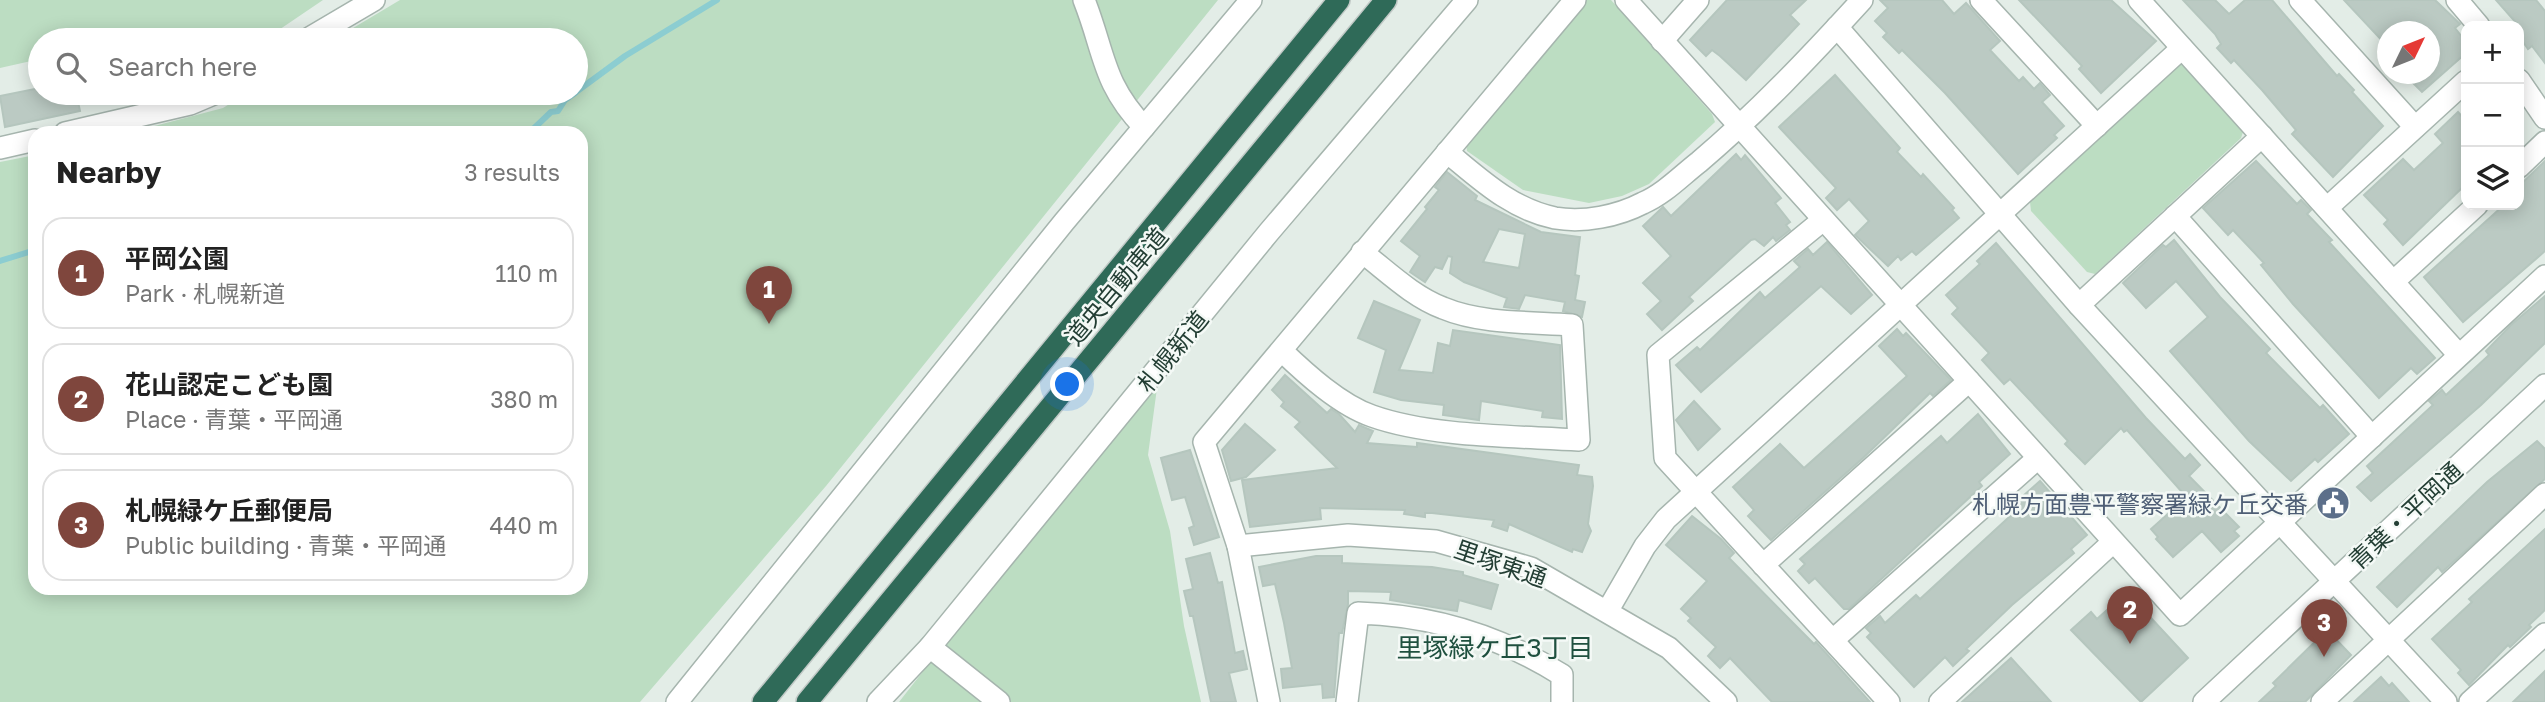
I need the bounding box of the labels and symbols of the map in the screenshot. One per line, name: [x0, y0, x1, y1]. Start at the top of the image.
north arrow: [2377, 21, 2440, 84]
street label: 道央自動車道: [1059, 222, 1173, 350]
pin: 1: [746, 266, 792, 324]
street label: 札幌新道: [1131, 305, 1213, 397]
your location: [1050, 367, 1084, 401]
street label: 青葉・平岡通: [2342, 455, 2468, 575]
public building icon: 札幌方面豊平警察署緑ケ丘交番: [2314, 484, 2352, 522]
place label: 札幌方面豊平警察署緑ケ丘交番: [1972, 489, 2308, 518]
street label: 里塚東通: [1451, 534, 1551, 592]
pin: 2: [2107, 586, 2153, 644]
pin: 3: [2301, 599, 2347, 657]
district label: 里塚緑ケ丘3丁目: [1396, 632, 1594, 663]

